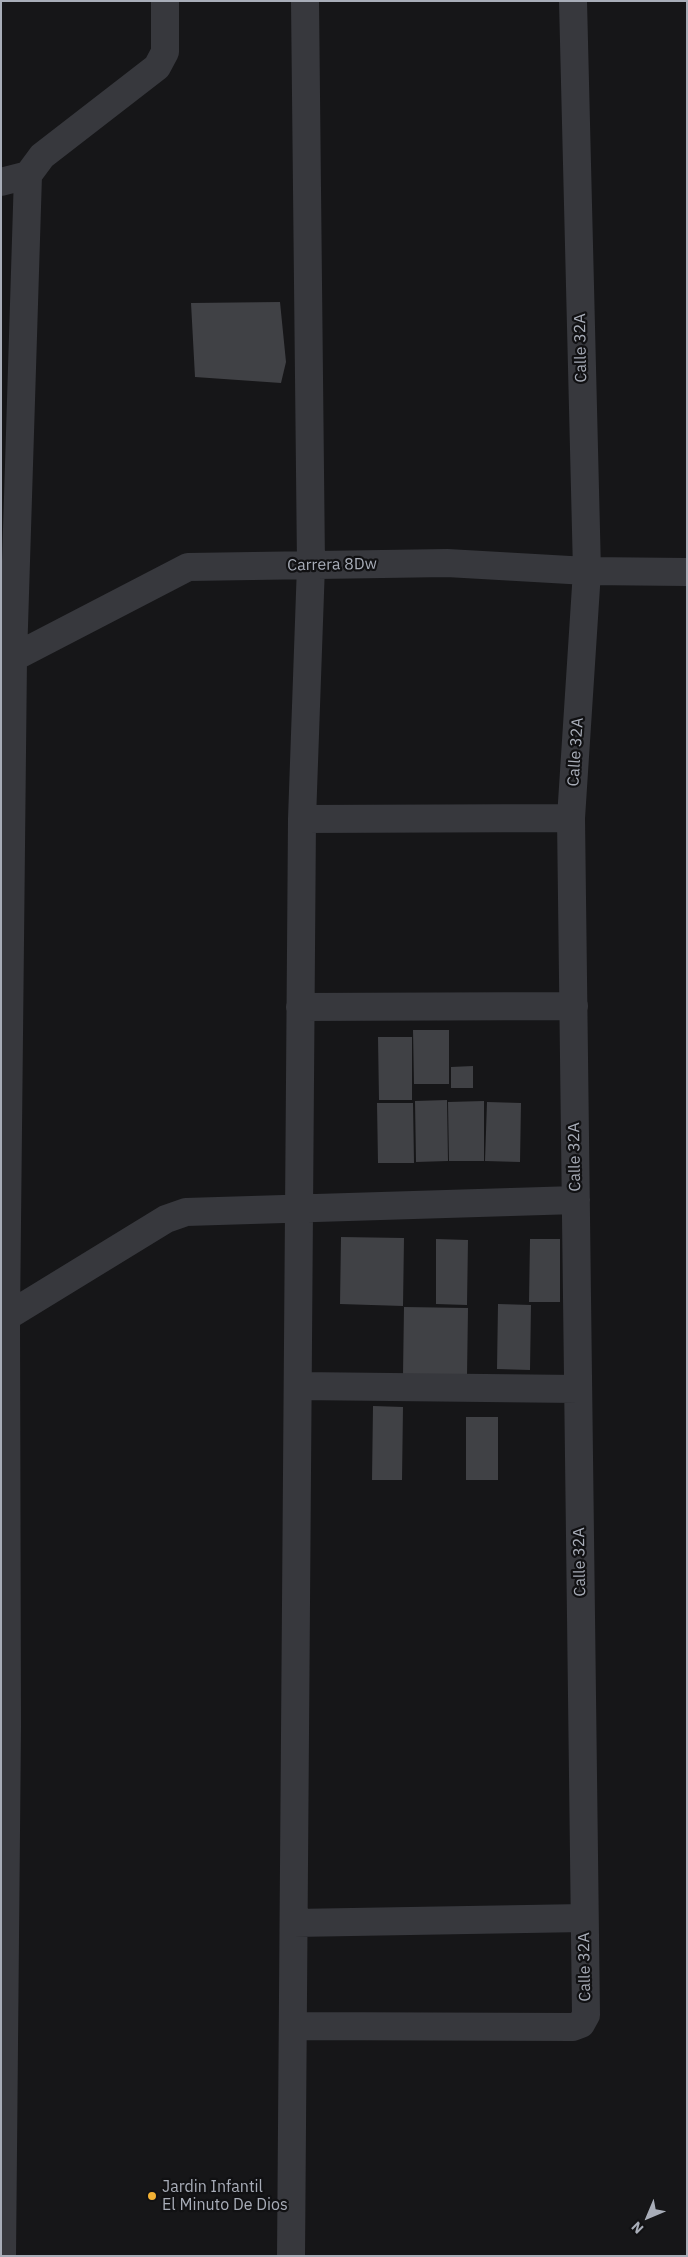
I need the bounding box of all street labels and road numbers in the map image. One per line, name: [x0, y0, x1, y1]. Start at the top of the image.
street label: Calle 32A: [571, 313, 591, 383]
street label: Carrera 8Dw: [287, 555, 377, 575]
street label: Calle 32A: [564, 717, 588, 787]
street label: Calle 32A: [565, 1122, 585, 1192]
street label: Calle 32A: [570, 1527, 590, 1597]
street label: Calle 32A: [575, 1932, 595, 2002]

